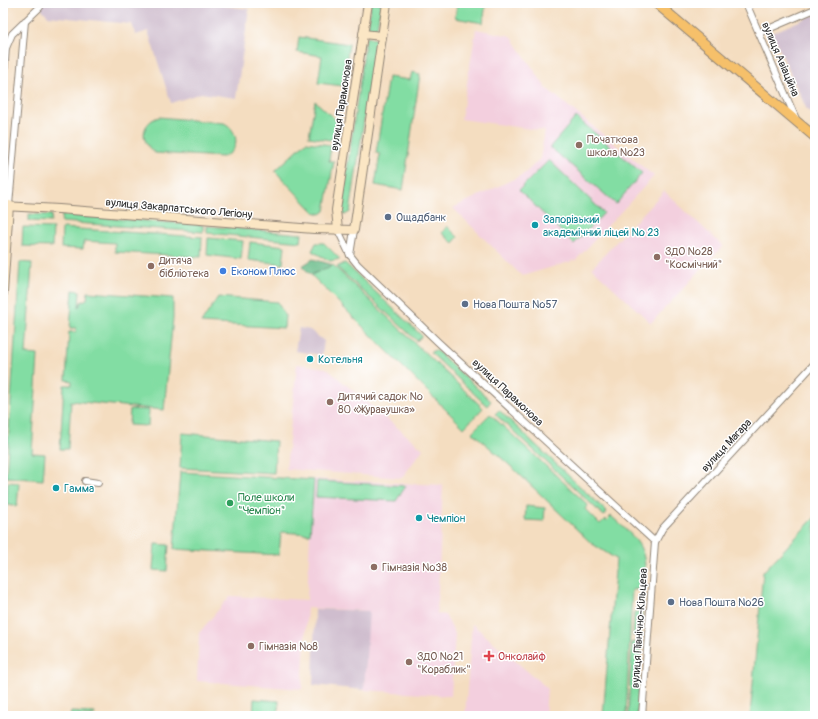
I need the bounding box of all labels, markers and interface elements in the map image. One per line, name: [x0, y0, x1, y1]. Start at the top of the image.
street label: вулиця Авіаційна: [759, 20, 802, 98]
street label: вулиця Парамонова: [328, 58, 355, 152]
place label: Початкова школа №23: [587, 133, 645, 159]
marker: Початкова школа №23: [574, 140, 584, 150]
street label: вулиця Закарпатського Легіону: [105, 196, 253, 221]
place label: Ощадбанк: [396, 211, 447, 224]
marker: Ощадбанк: [383, 212, 393, 222]
place label: Запорізький академічний ліцей № 23: [543, 213, 659, 239]
marker: Запорізький академічний ліцей № 23: [530, 220, 540, 230]
place label: ЗДО №28 "Космічний": [665, 245, 722, 271]
marker: ЗДО №28 "Космічний": [652, 252, 662, 262]
place label: Дитяча бібліотека: [158, 254, 209, 280]
marker: Дитяча бібліотека: [146, 261, 156, 271]
place label: Економ Плюс: [231, 265, 296, 278]
marker: Економ Плюс: [218, 266, 228, 276]
place label: Нова Пошта №57: [473, 298, 557, 311]
marker: Нова Пошта №57: [460, 299, 470, 309]
place label: Котельня: [318, 353, 363, 366]
marker: Котельня: [305, 354, 315, 364]
street label: вулиця Парамонова: [469, 356, 546, 429]
place label: Дитячий садок № 80 «Журавушка»: [337, 390, 424, 416]
marker: Дитячий садок № 80 «Журавушка»: [325, 397, 335, 407]
street label: вулиця Магара: [699, 416, 754, 474]
place label: Гамма: [64, 482, 94, 495]
marker: Гамма: [51, 483, 61, 493]
place label: Поле школи "Чемпіон": [238, 491, 294, 517]
marker: Поле школи "Чемпіон": [225, 498, 235, 508]
place label: Чемпіон: [427, 512, 465, 525]
marker: Чемпіон: [414, 513, 424, 523]
place label: Гімназія №38: [382, 561, 447, 574]
marker: Гімназія №38: [369, 562, 379, 572]
street label: вулиця Північно-Кільцева: [629, 568, 650, 688]
place label: Нова Пошта №26: [679, 596, 764, 609]
marker: Нова Пошта №26: [666, 597, 676, 607]
place label: Гімназія №8: [259, 640, 318, 653]
marker: Гімназія №8: [246, 641, 256, 651]
place label: ЗДО №21 "Кораблик": [417, 650, 471, 676]
marker: Онколайф: [483, 650, 495, 662]
place label: Онколайф: [498, 650, 546, 663]
marker: ЗДО №21 "Кораблик": [404, 657, 414, 667]

